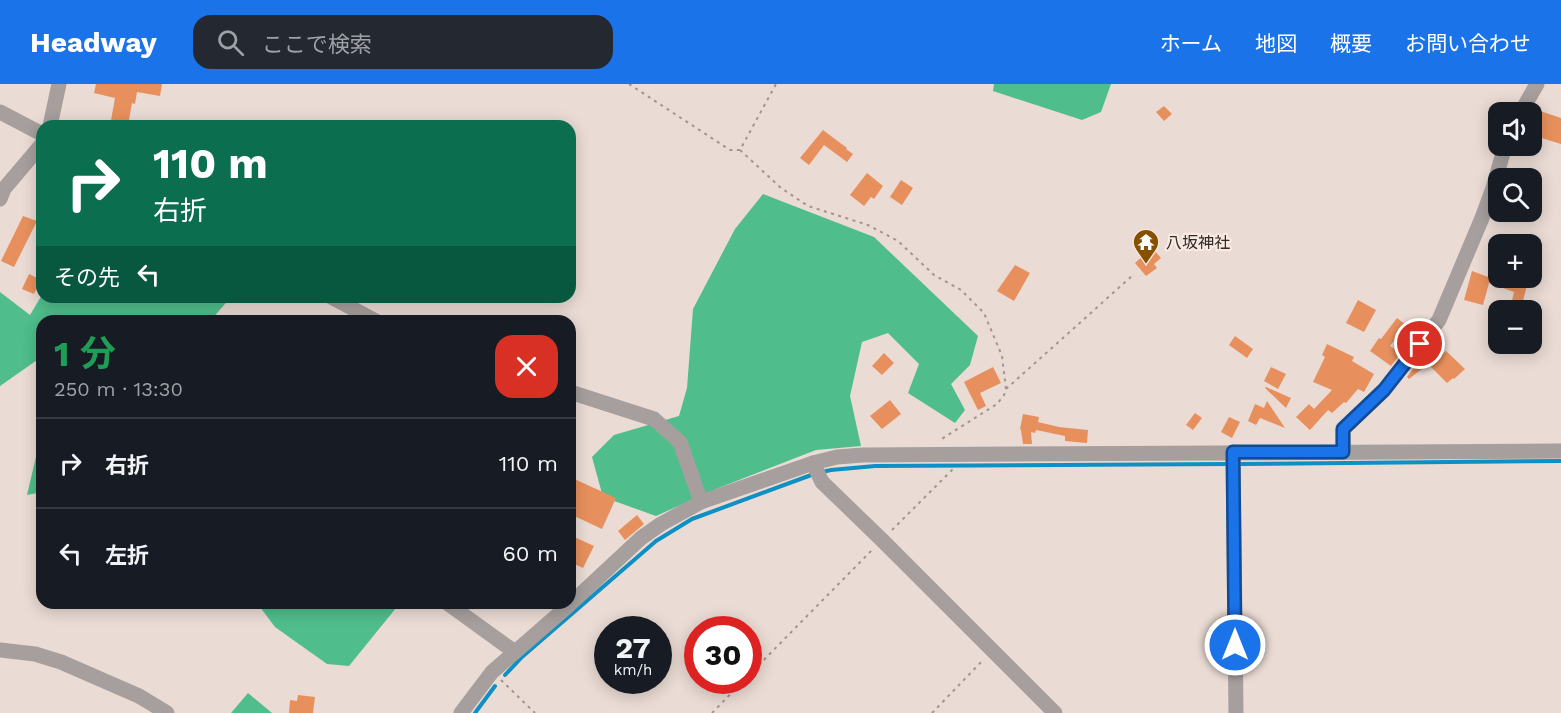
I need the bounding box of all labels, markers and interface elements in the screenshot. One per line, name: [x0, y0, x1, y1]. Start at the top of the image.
search box: [193, 15, 613, 69]
text: Headway: [30, 26, 157, 59]
icon: search: [214, 26, 247, 59]
text: ホーム: [1160, 31, 1222, 56]
text: 地図: [1255, 31, 1297, 56]
text: 概要: [1330, 31, 1372, 56]
text: お問い合わせ: [1405, 31, 1531, 56]
text: ここで検索: [262, 32, 372, 57]
map controls: [1488, 102, 1542, 354]
button: sound: [1488, 102, 1542, 156]
text: 110 m: [153, 139, 268, 188]
icon: right: [54, 144, 132, 222]
button: search: [1488, 168, 1542, 222]
text: 右折: [153, 195, 207, 227]
temple icon: 八坂神社: [1131, 227, 1161, 265]
place label: 八坂神社: [1166, 233, 1230, 252]
button: +: [1488, 234, 1542, 288]
icon: left: [132, 258, 165, 291]
text: その先: [54, 265, 120, 290]
button: −: [1488, 300, 1542, 354]
pin: [1394, 318, 1445, 369]
icon: arrive: [1403, 327, 1436, 360]
text: 1 分: [54, 333, 116, 375]
button: close: [495, 335, 558, 398]
text: 250 m · 13:30: [54, 377, 183, 401]
icon: right: [54, 447, 87, 480]
text: 110 m: [499, 451, 558, 476]
text: 右折: [105, 453, 149, 478]
icon: left: [54, 537, 87, 570]
text: 60 m: [502, 541, 558, 566]
text: 左折: [105, 543, 149, 568]
position arrow: [1203, 613, 1267, 677]
speed limit sign: 30: [684, 616, 762, 694]
text: 27: [615, 630, 651, 665]
text: km/h: [614, 661, 652, 679]

